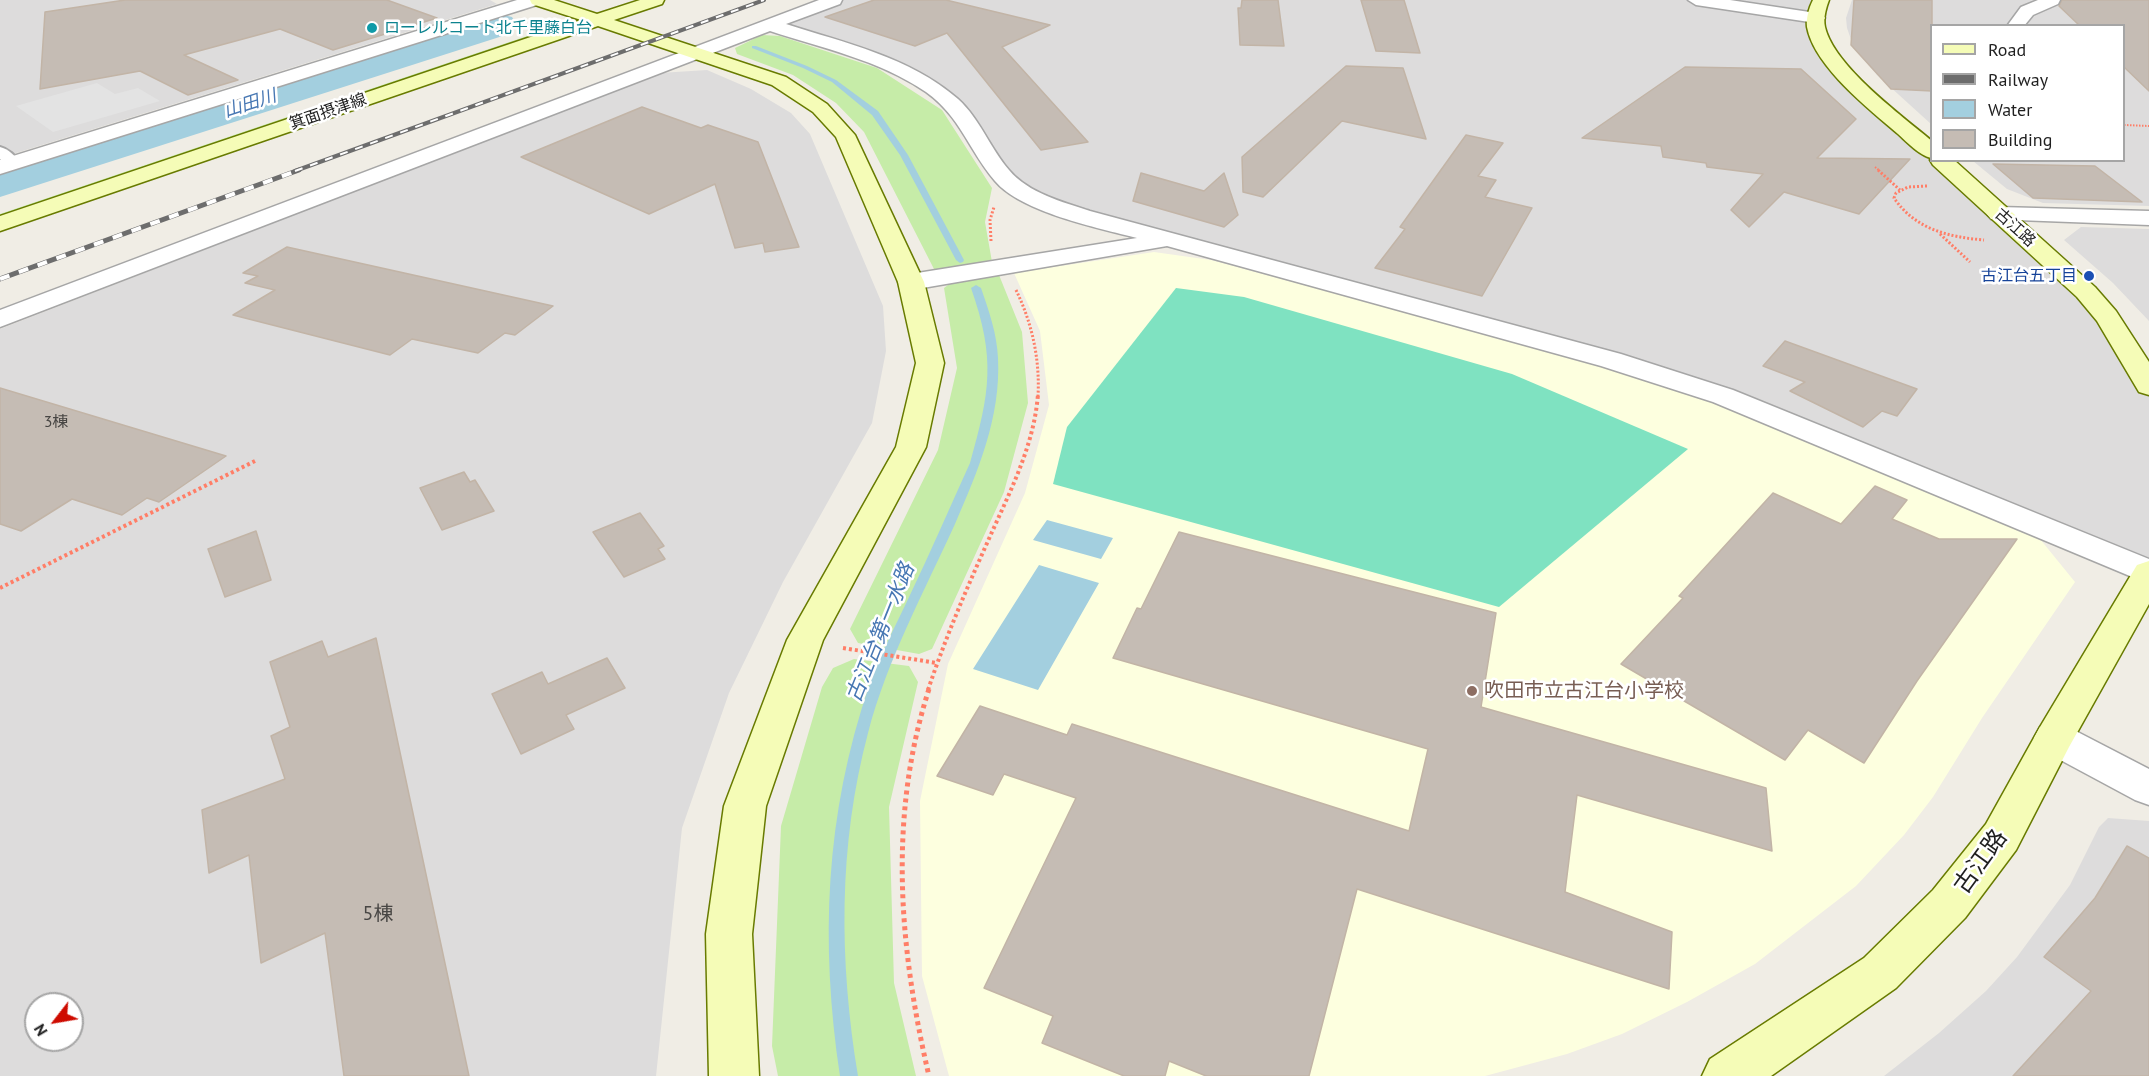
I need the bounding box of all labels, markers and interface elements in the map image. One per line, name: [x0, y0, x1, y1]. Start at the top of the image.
place label: ローレルコート北千里藤白台: [384, 18, 592, 38]
marker: ローレルコート北千里藤白台: [365, 21, 379, 35]
legend: [1930, 24, 2125, 162]
text: Road: [1988, 38, 2026, 61]
text: Railway: [1988, 68, 2048, 91]
water label: 山田川: [221, 85, 279, 123]
street label: 箕面摂津線: [287, 90, 369, 134]
text: Water: [1988, 98, 2032, 121]
text: Building: [1988, 128, 2052, 151]
street label: 古江路: [1991, 205, 2039, 251]
place label: 古江台五丁目: [1981, 266, 2077, 286]
marker: 古江台五丁目: [2082, 269, 2096, 283]
house number: 3棟: [44, 412, 68, 432]
water label: 古江台第一水路: [842, 560, 920, 706]
place label: 吹田市立古江台小学校: [1484, 679, 1684, 703]
marker: 吹田市立古江台小学校: [1465, 684, 1479, 698]
street label: 古江路: [1948, 824, 2014, 900]
house number: 5棟: [363, 902, 393, 926]
north arrow: [24, 992, 84, 1052]
text: N: [29, 1021, 52, 1040]

